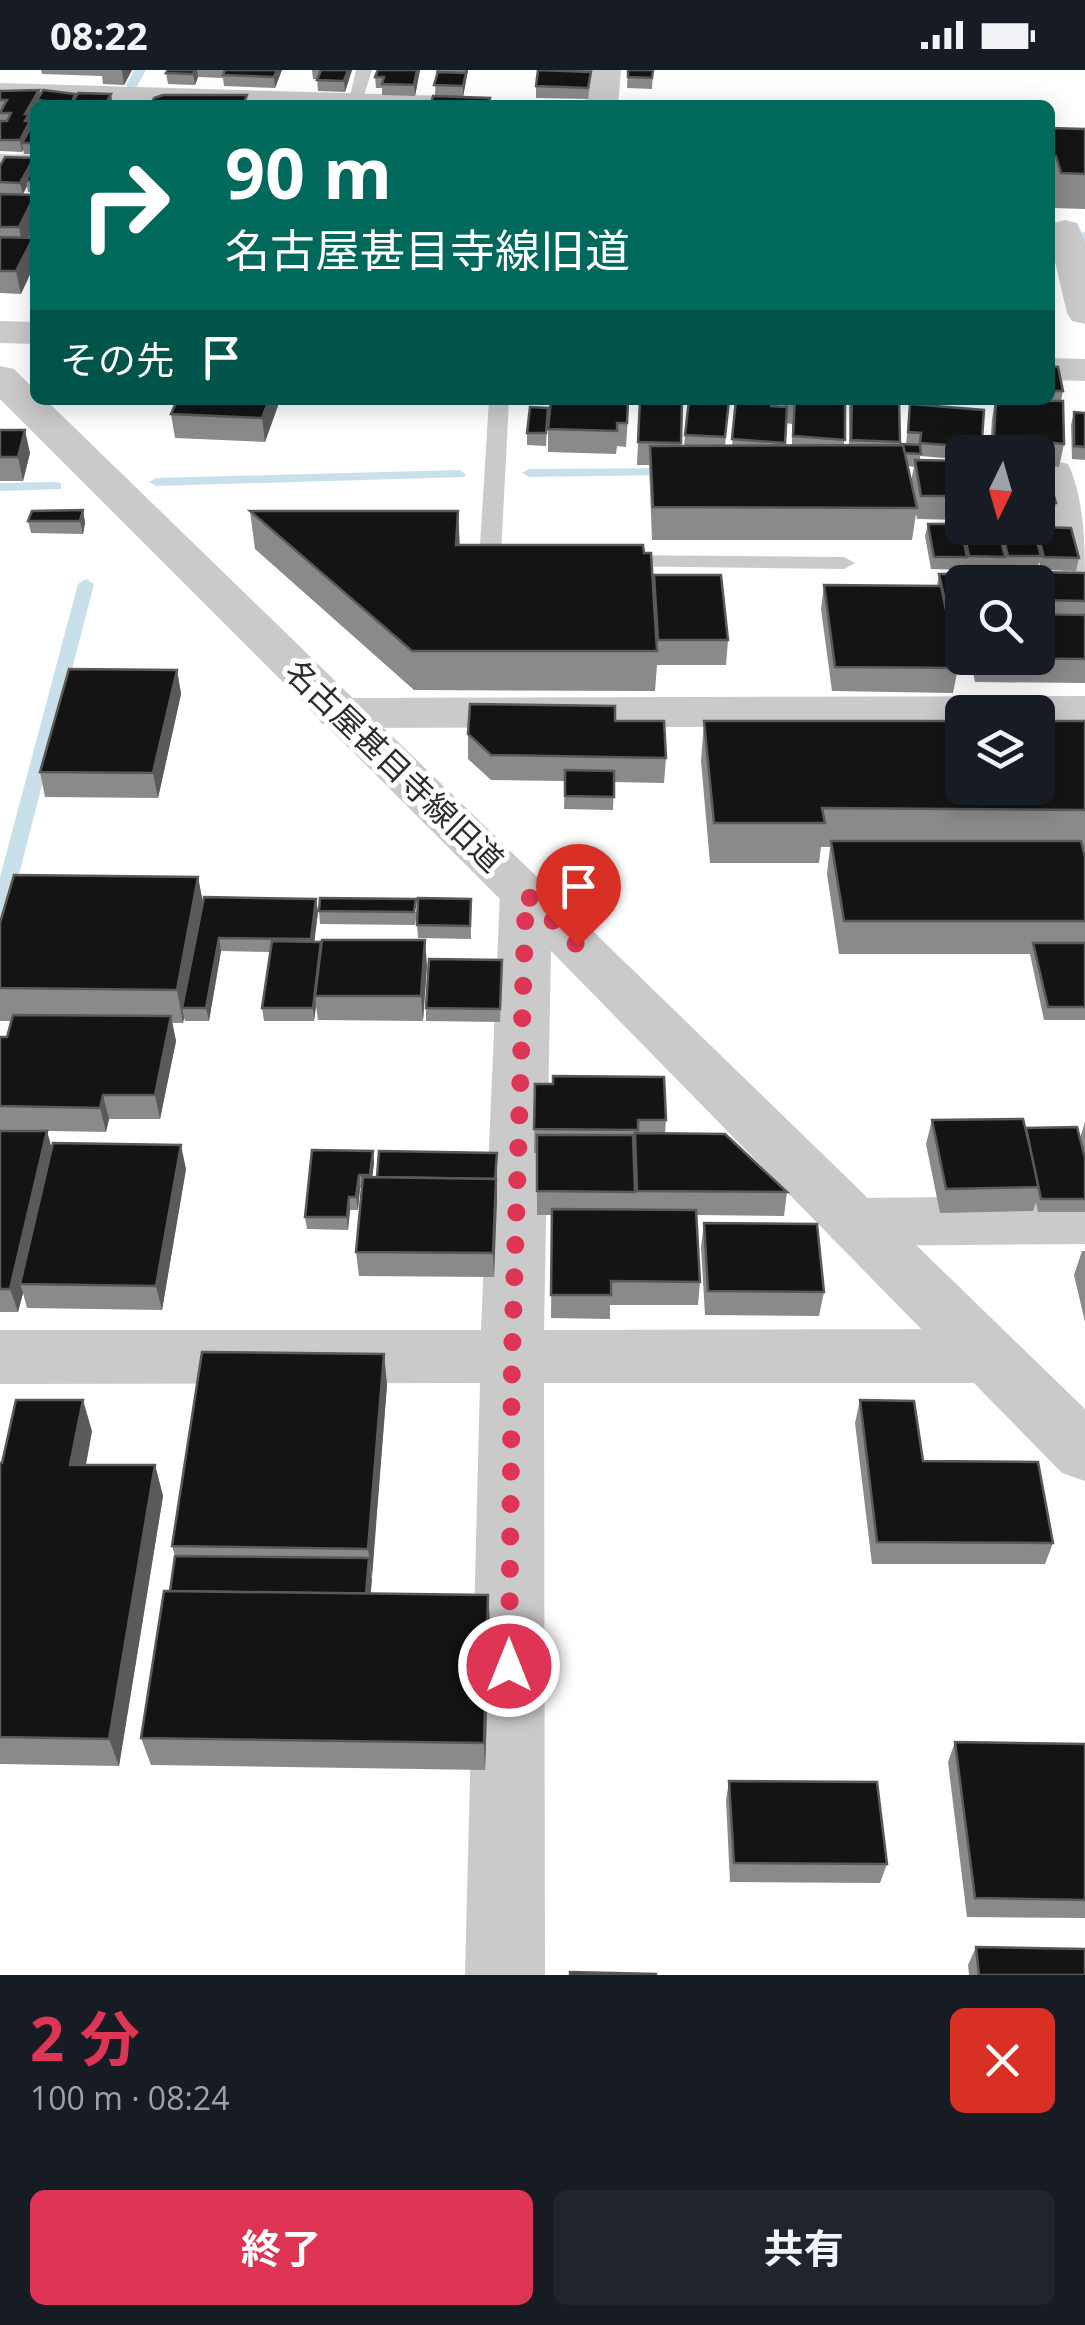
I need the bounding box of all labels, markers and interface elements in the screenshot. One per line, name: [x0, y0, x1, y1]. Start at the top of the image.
text: 08:22: [50, 9, 148, 61]
text: 90 m: [225, 124, 392, 220]
icon: right: [60, 140, 190, 270]
text: 名古屋甚目寺線旧道: [225, 219, 630, 280]
icon: arrive: [194, 330, 249, 385]
text: その先: [60, 333, 174, 385]
north arrow: [945, 435, 1055, 545]
map controls: [945, 435, 1055, 805]
button: search: [945, 565, 1055, 675]
street label: 名古屋甚目寺線旧道: [277, 649, 514, 880]
button: layers: [945, 695, 1055, 805]
pin: [536, 844, 621, 947]
icon: arrive: [551, 859, 606, 914]
position arrow: [457, 1614, 561, 1718]
text: 2 分: [30, 1997, 140, 2079]
button: close: [950, 2008, 1055, 2113]
text: 100 m · 08:24: [30, 2076, 229, 2119]
button: 終了: [30, 2190, 533, 2305]
button: 共有: [553, 2190, 1055, 2305]

